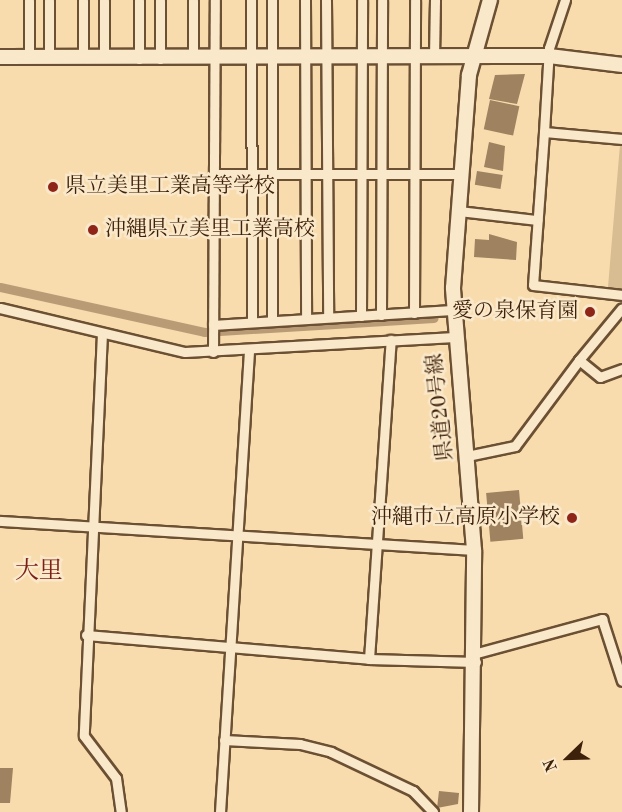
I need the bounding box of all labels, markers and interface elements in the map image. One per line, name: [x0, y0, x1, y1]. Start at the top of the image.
place label: 県立美里工業高等学校: [65, 174, 275, 200]
marker: 県立美里工業高等学校: [46, 180, 60, 194]
place label: 沖縄県立美里工業高校: [105, 217, 315, 243]
marker: 沖縄県立美里工業高校: [86, 223, 100, 237]
place label: 愛の泉保育園: [452, 299, 578, 325]
marker: 愛の泉保育園: [583, 305, 597, 319]
street label: 県道20号線: [423, 352, 459, 462]
place label: 沖縄市立高原小学校: [371, 505, 560, 531]
marker: 沖縄市立高原小学校: [565, 511, 579, 525]
district label: 大里: [15, 559, 63, 587]
north arrow: [538, 728, 598, 788]
text: N: [542, 756, 561, 774]

